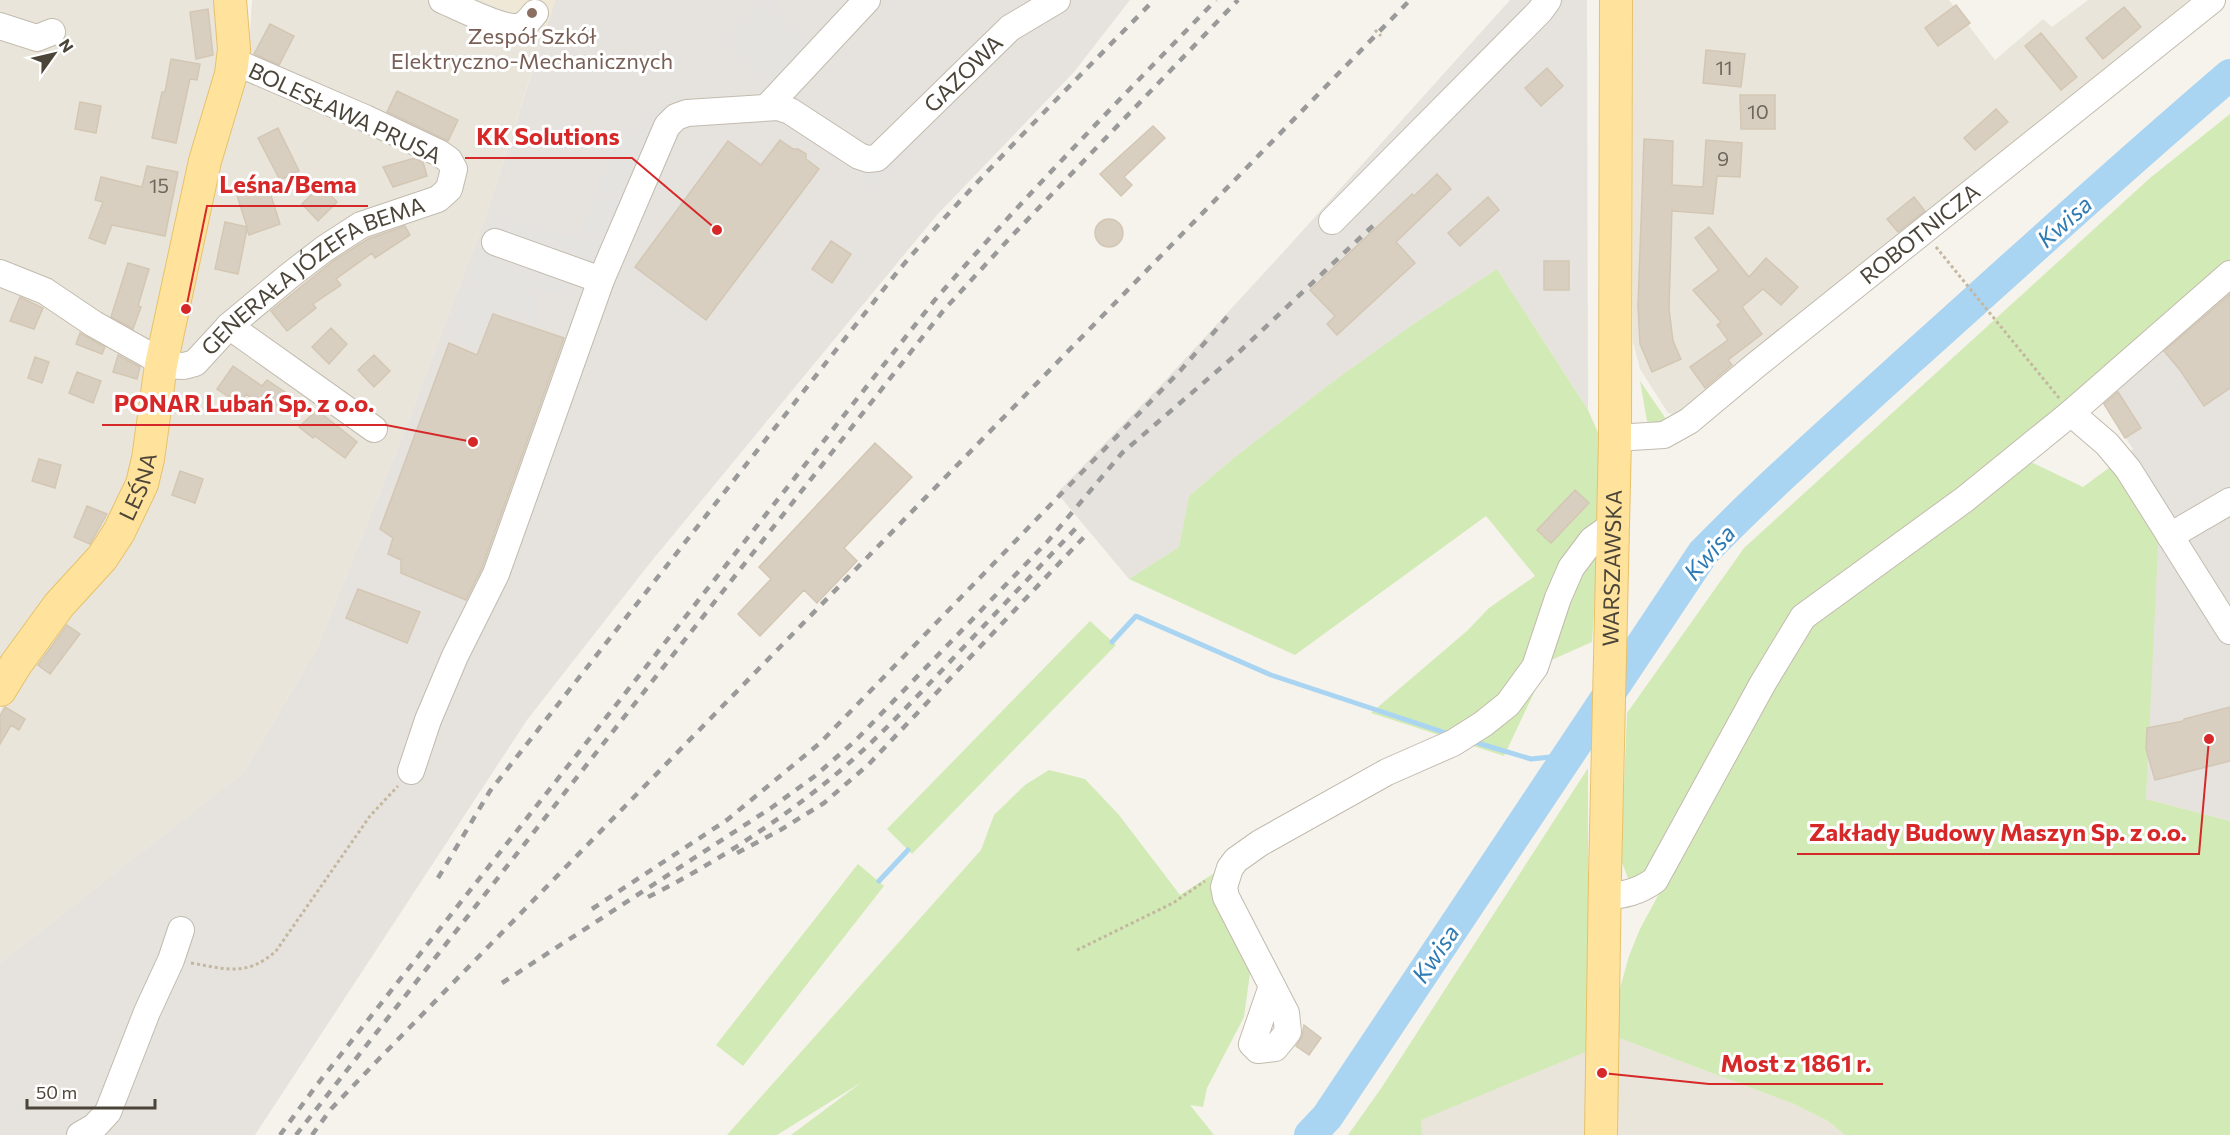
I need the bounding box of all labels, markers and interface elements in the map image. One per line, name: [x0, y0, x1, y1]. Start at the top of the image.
marker: Zespół Szkół Elektryczno-Mechanicznych: [525, 6, 539, 20]
place label: Zespół Szkół Elektryczno-Mechanicznych: [391, 22, 673, 74]
north arrow: [24, 24, 84, 84]
street label: GAZOWA: [918, 29, 1008, 118]
text: N: [56, 35, 78, 56]
house number: 11: [1715, 55, 1733, 79]
street label: BOLESŁAWA PRUSA: [245, 56, 446, 169]
house number: 10: [1747, 99, 1769, 123]
callout: KK Solutions: [465, 116, 632, 158]
text: KK Solutions: [476, 121, 620, 150]
house number: 9: [1717, 146, 1729, 170]
callout: Leśna/Bema: [207, 164, 368, 206]
text: Leśna/Bema: [219, 169, 357, 198]
house number: 15: [149, 173, 169, 197]
street label: ROBOTNICZA: [1854, 177, 1985, 290]
water label: Kwisa: [2031, 189, 2097, 253]
street label: GENERAŁA JÓZEFA BEMA: [195, 191, 428, 360]
callout: PONAR Lubań Sp. z o.o.: [102, 383, 386, 425]
text: PONAR Lubań Sp. z o.o.: [114, 388, 374, 417]
street label: LEŚNA: [113, 450, 162, 525]
street label: WARSZAWSKA: [1596, 489, 1627, 647]
water label: Kwisa: [1677, 518, 1741, 586]
callout: Zakłady Budowy Maszyn Sp. z o.o.: [1797, 812, 2199, 854]
text: Zakłady Budowy Maszyn Sp. z o.o.: [1809, 817, 2187, 846]
water label: Kwisa: [1405, 919, 1465, 988]
callout: Most z 1861 r.: [1709, 1042, 1883, 1084]
text: Most z 1861 r.: [1721, 1048, 1871, 1077]
scale bar: [27, 1072, 154, 1110]
text: 50 m: [36, 1081, 77, 1103]

